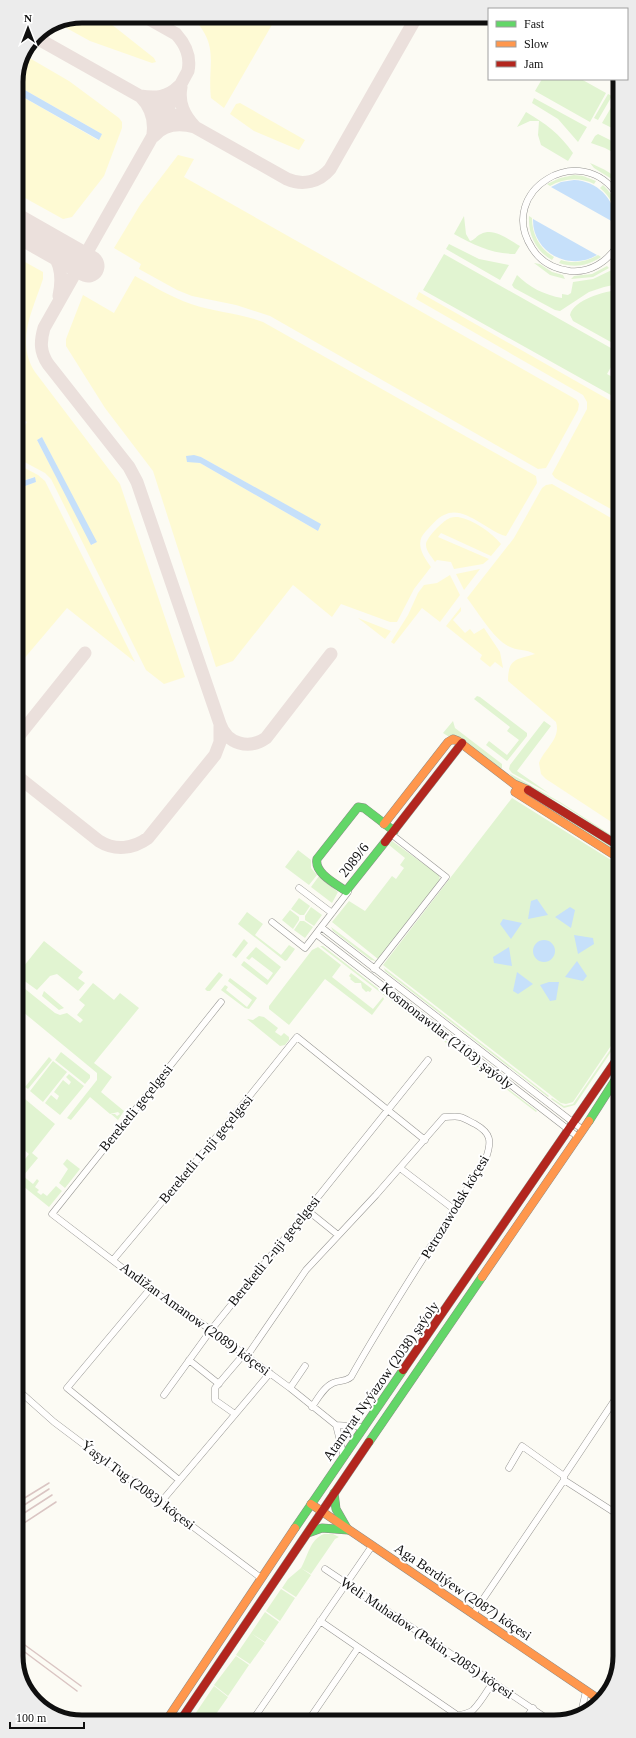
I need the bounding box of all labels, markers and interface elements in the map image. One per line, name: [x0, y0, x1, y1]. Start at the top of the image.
north arrow: [8, 8, 48, 48]
legend: [488, 8, 628, 80]
text: N: [24, 12, 32, 24]
text: Fast: [524, 17, 545, 31]
text: Slow: [524, 37, 549, 51]
text: Jam: [524, 57, 544, 71]
street label: 2089/6: [336, 840, 372, 880]
street label: Kosmonawtlar (2103) şaýoly: [377, 980, 516, 1093]
street label: Bereketli geçelgesi: [97, 1062, 176, 1154]
street label: Bereketli 1-nji geçelgesi: [156, 1092, 256, 1206]
street label: Petrozawodsk köçesi: [418, 1153, 492, 1261]
street label: Bereketli 2-nji geçelgesi: [225, 1193, 323, 1309]
street label: Andižan Amanow (2089) köçesi: [117, 1260, 273, 1379]
street label: Atamyrat Nyýazow (2038) şaýoly: [320, 1299, 443, 1464]
street label: Ýaşyl Tug (2083) köçesi: [78, 1437, 198, 1533]
street label: Aga Berdiýew (2087) köçesi: [391, 1541, 534, 1644]
street label: Weli Muhadow (Pekin, 2085) köçesi: [337, 1574, 516, 1703]
scale bar: [10, 1704, 84, 1730]
text: 100 m: [16, 1711, 47, 1725]

